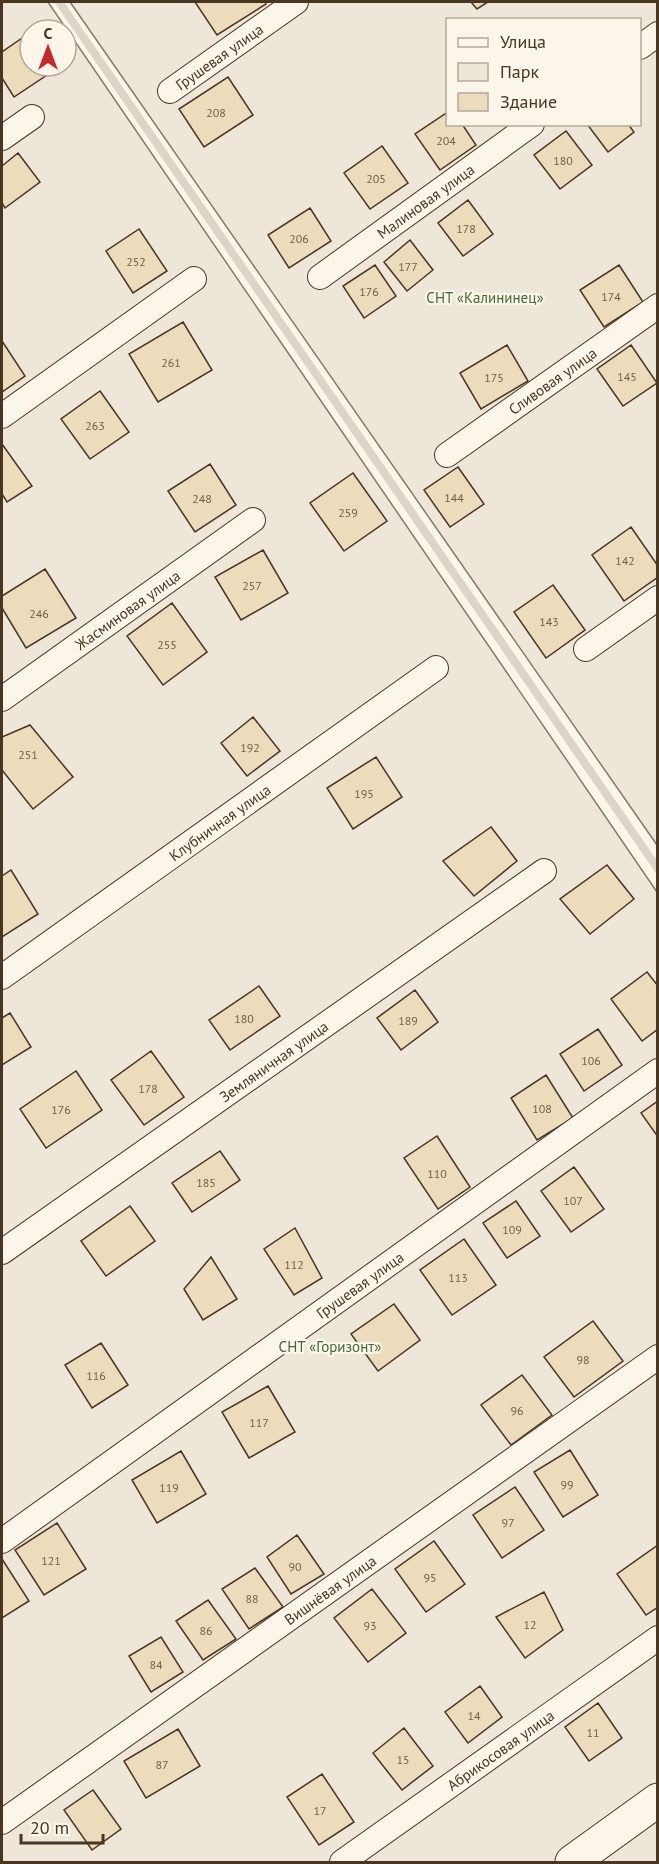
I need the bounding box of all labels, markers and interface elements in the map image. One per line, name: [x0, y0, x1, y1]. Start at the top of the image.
north arrow: [18, 18, 78, 78]
legend: [446, 18, 641, 126]
street label: Грушевая улица: [171, 19, 267, 94]
text: С: [44, 23, 53, 43]
text: Улица: [500, 30, 546, 53]
text: Парк: [500, 60, 540, 83]
text: Здание: [500, 90, 557, 113]
house number: 208: [206, 105, 226, 120]
house number: 204: [436, 133, 456, 148]
house number: 180: [553, 153, 573, 168]
street label: Малиновая улица: [373, 159, 478, 242]
house number: 205: [366, 171, 386, 186]
house number: 178: [456, 221, 476, 236]
house number: 206: [289, 231, 309, 246]
house number: 252: [126, 254, 146, 269]
house number: 177: [398, 259, 418, 274]
house number: 176: [359, 284, 379, 299]
park label: СНТ «Калининец»: [426, 288, 544, 307]
house number: 174: [601, 289, 621, 304]
street label: Сливовая улица: [505, 343, 600, 418]
house number: 261: [161, 355, 181, 370]
house number: 145: [617, 369, 637, 384]
house number: 175: [484, 370, 504, 385]
house number: 263: [85, 418, 105, 433]
house number: 144: [444, 490, 464, 505]
house number: 248: [192, 491, 212, 506]
house number: 259: [338, 505, 358, 520]
house number: 142: [615, 553, 635, 568]
street label: Жасминовая улица: [70, 566, 184, 654]
house number: 257: [242, 578, 262, 593]
house number: 246: [29, 606, 49, 621]
house number: 143: [539, 614, 559, 629]
house number: 255: [157, 637, 177, 652]
house number: 192: [240, 740, 260, 755]
house number: 251: [18, 747, 38, 762]
street label: Клубничная улица: [165, 779, 274, 865]
house number: 195: [354, 786, 374, 801]
house number: 180: [234, 1011, 254, 1026]
house number: 189: [398, 1013, 418, 1028]
street label: Земляничная улица: [215, 1016, 332, 1106]
house number: 106: [581, 1053, 601, 1068]
house number: 178: [138, 1081, 158, 1096]
house number: 108: [532, 1101, 552, 1116]
house number: 176: [51, 1102, 71, 1117]
house number: 110: [427, 1166, 447, 1181]
house number: 185: [196, 1175, 216, 1190]
house number: 107: [563, 1193, 583, 1208]
house number: 109: [502, 1222, 522, 1237]
street label: Грушевая улица: [312, 1247, 407, 1322]
house number: 112: [284, 1257, 304, 1272]
house number: 113: [448, 1270, 468, 1285]
park label: СНТ «Горизонт»: [279, 1337, 381, 1356]
house number: 98: [576, 1352, 590, 1367]
house number: 116: [86, 1368, 106, 1383]
house number: 96: [510, 1403, 524, 1418]
house number: 117: [249, 1415, 269, 1430]
house number: 99: [560, 1477, 574, 1492]
house number: 119: [159, 1480, 179, 1495]
house number: 97: [501, 1515, 515, 1530]
street label: Вишнёвая улица: [280, 1551, 380, 1629]
house number: 121: [41, 1553, 61, 1568]
house number: 90: [288, 1559, 302, 1574]
house number: 95: [423, 1570, 437, 1585]
house number: 88: [245, 1591, 259, 1606]
house number: 12: [523, 1617, 537, 1632]
house number: 93: [363, 1618, 377, 1633]
house number: 86: [199, 1623, 213, 1638]
house number: 84: [149, 1657, 163, 1672]
street label: Абрикосовая улица: [443, 1705, 558, 1794]
house number: 14: [467, 1708, 481, 1723]
house number: 11: [586, 1725, 600, 1740]
house number: 15: [396, 1752, 410, 1767]
house number: 87: [155, 1757, 169, 1772]
house number: 17: [313, 1803, 327, 1818]
scale bar: [21, 1807, 104, 1845]
text: 20 m: [30, 1816, 69, 1839]

